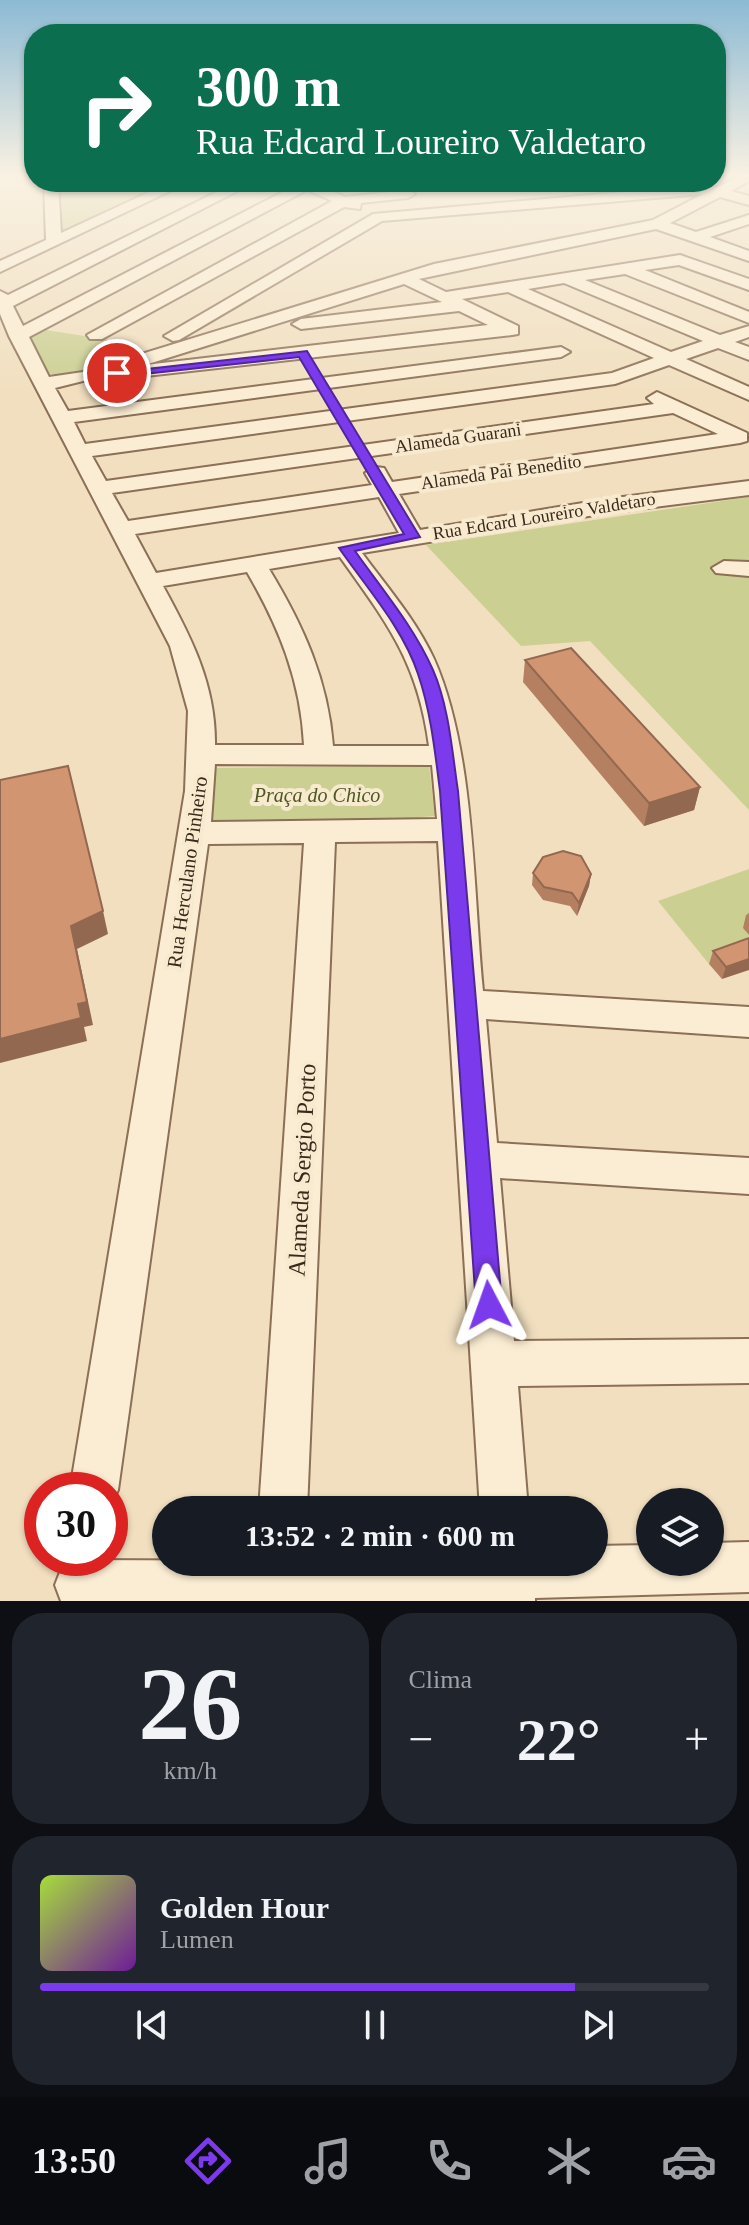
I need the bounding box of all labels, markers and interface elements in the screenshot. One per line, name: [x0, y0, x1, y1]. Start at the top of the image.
icon: right: [64, 56, 168, 160]
text: 300 m: [196, 56, 341, 118]
text: Rua Edcard Loureiro Valdetaro: [196, 122, 646, 162]
pin: [83, 339, 151, 407]
icon: arrive: [95, 351, 139, 395]
street label: Alameda Guarani: [394, 419, 522, 457]
street label: Alameda Pai Benedito: [419, 451, 583, 493]
street label: Rua Edcard Loureiro Valdetaro: [431, 489, 657, 543]
street label: Rua Herculano Pinheiro: [163, 775, 211, 969]
park label: Praça do Chico: [253, 784, 380, 807]
street label: Alameda Sergio Porto: [283, 1063, 321, 1277]
position arrow: [447, 1263, 531, 1347]
speed limit sign: 30: [24, 1472, 128, 1576]
map controls: [636, 1488, 724, 1576]
button: layers: [636, 1488, 724, 1576]
text: 13:52 · 2 min · 600 m: [245, 1519, 515, 1552]
text: 26: [138, 1646, 242, 1761]
text: Clima: [409, 1665, 472, 1694]
text: 22°: [517, 1707, 601, 1773]
text: −: [409, 1715, 433, 1764]
text: +: [684, 1715, 709, 1764]
text: km/h: [164, 1756, 217, 1785]
text: Golden Hour: [160, 1891, 329, 1924]
text: Lumen: [160, 1925, 234, 1954]
icon: previous: [130, 2003, 174, 2047]
icon: pause: [353, 2003, 397, 2047]
icon: next: [576, 2003, 620, 2047]
icon: directions: [180, 2133, 236, 2189]
icon: music: [300, 2133, 356, 2189]
icon: phone: [421, 2133, 477, 2189]
icon: climate: [541, 2133, 597, 2189]
icon: car: [661, 2133, 717, 2189]
text: 13:50: [32, 2141, 116, 2181]

